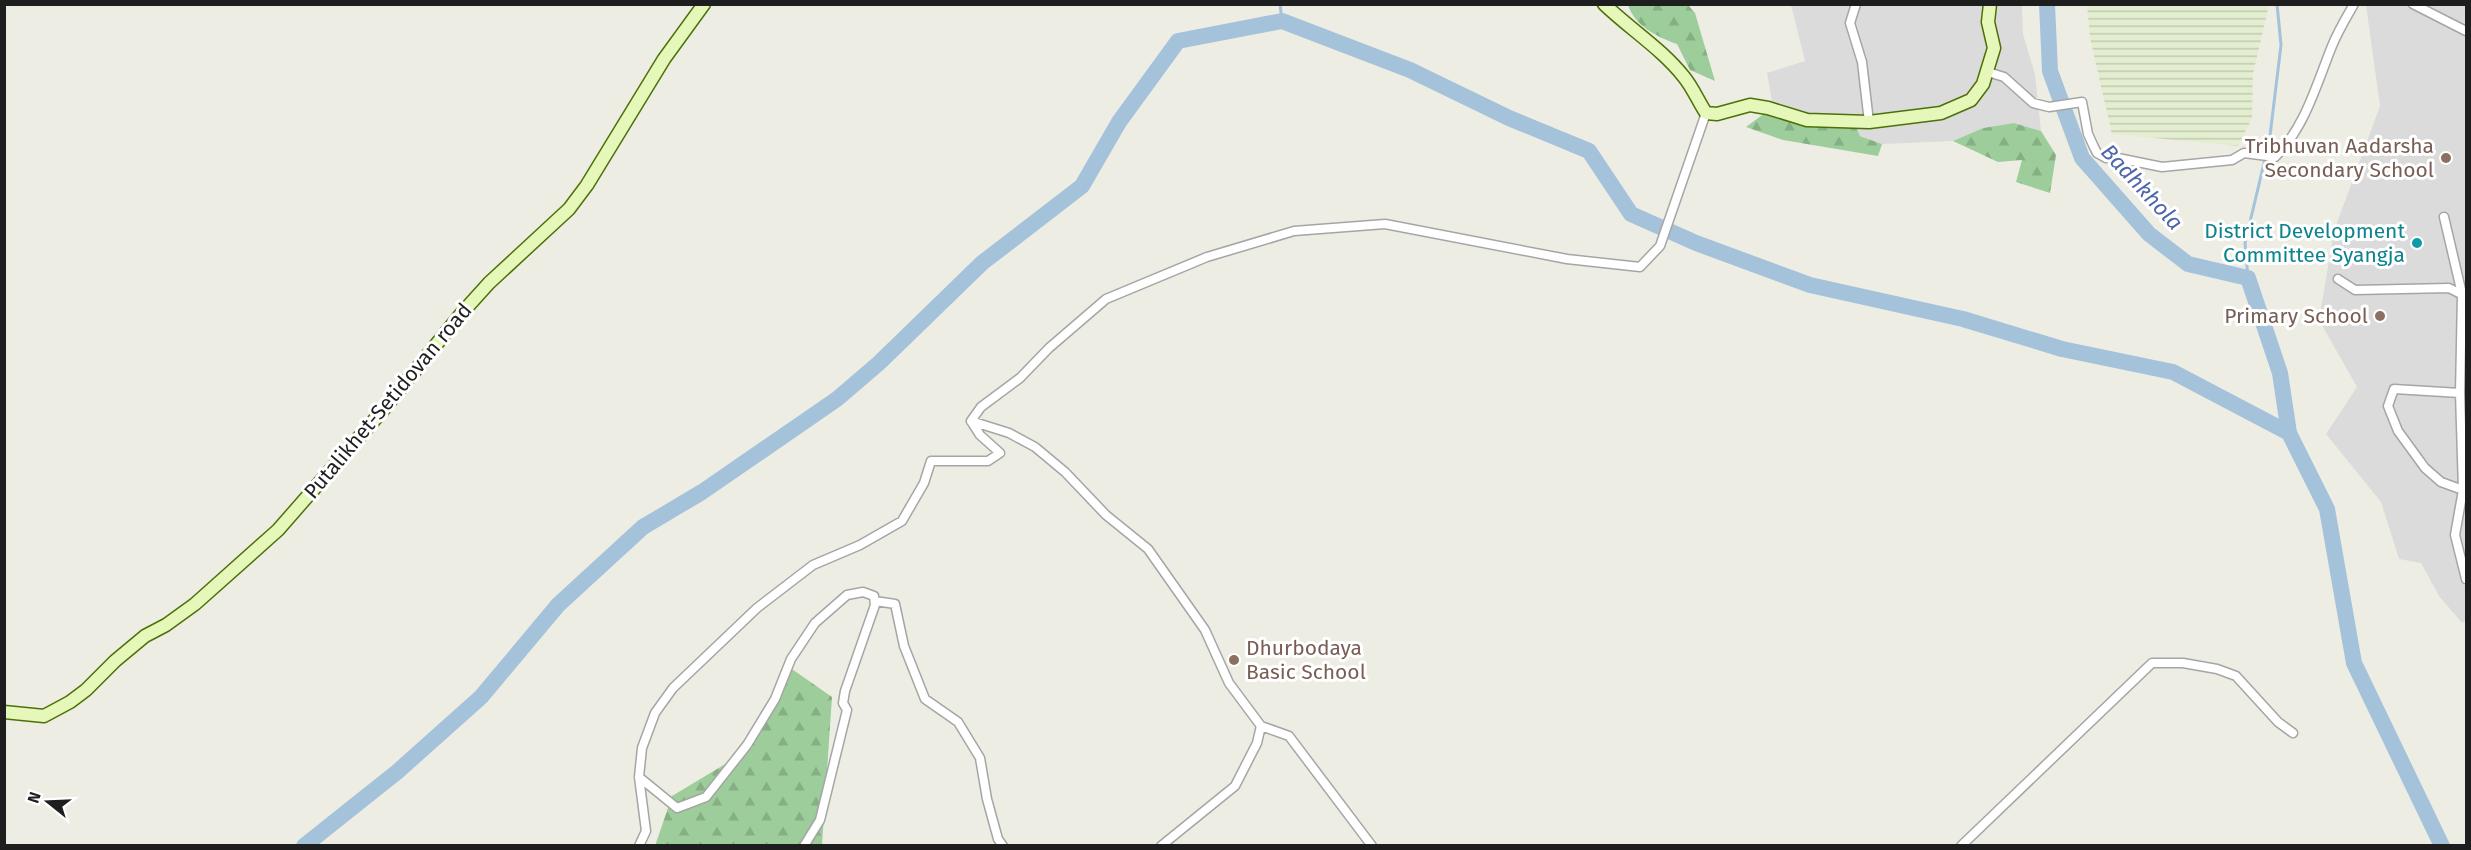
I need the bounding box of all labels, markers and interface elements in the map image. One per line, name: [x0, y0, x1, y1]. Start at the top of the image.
place label: Tribhuvan Aadarsha Secondary School: [2245, 133, 2434, 183]
water label: Badhkhola: [2095, 138, 2189, 236]
marker: Tribhuvan Aadarsha Secondary School: [2439, 151, 2453, 165]
place label: District Development Committee Syangja: [2204, 218, 2405, 268]
marker: District Development Committee Syangja: [2410, 236, 2424, 250]
street label: Putalikhet-Setidovan road: [299, 298, 477, 504]
place label: Primary School: [2224, 303, 2368, 329]
marker: Primary School: [2373, 309, 2387, 323]
place label: Dhurbodaya Basic School: [1246, 635, 1366, 685]
marker: Dhurbodaya Basic School: [1227, 653, 1241, 667]
north arrow: [18, 772, 78, 832]
text: N: [24, 790, 45, 805]

